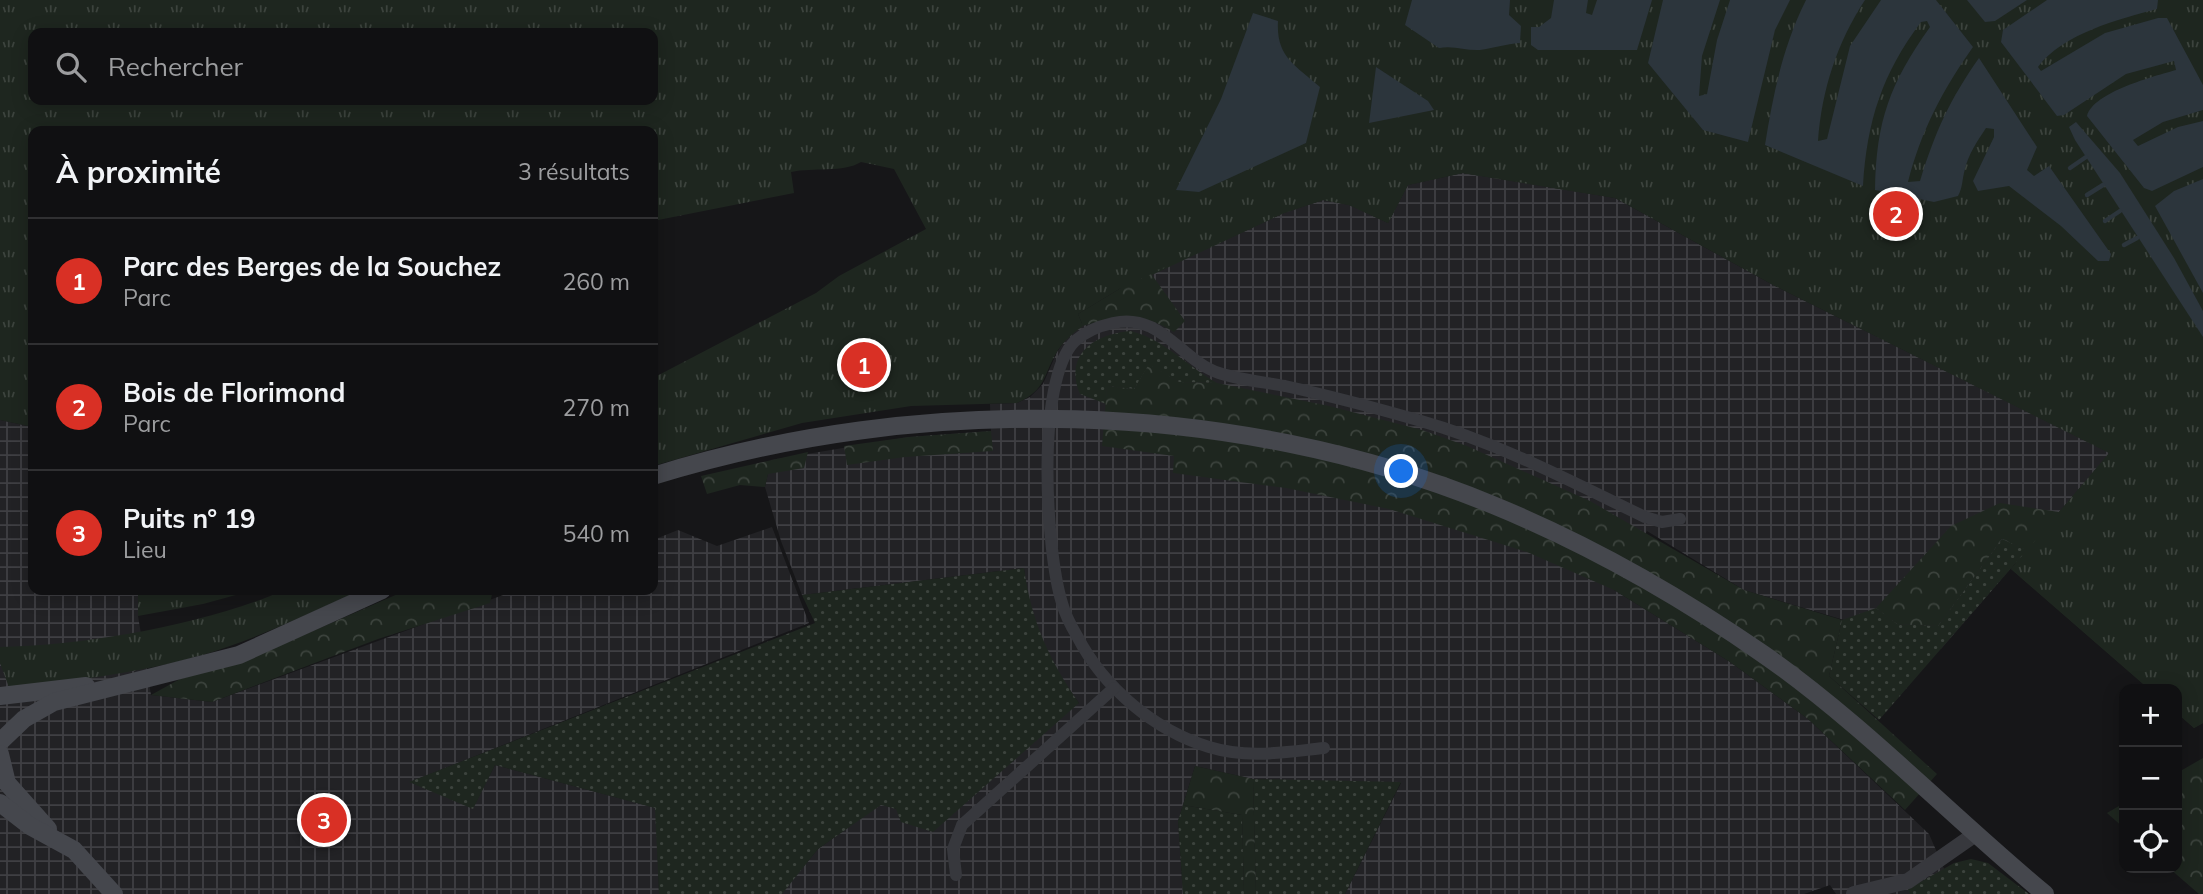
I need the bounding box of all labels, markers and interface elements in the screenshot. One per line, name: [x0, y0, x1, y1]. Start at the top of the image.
search box: [28, 28, 658, 105]
icon: search: [52, 48, 90, 86]
text: Rechercher: [108, 50, 243, 83]
text: À proximité: [56, 153, 221, 191]
text: 3 résultats: [518, 157, 630, 186]
pin: 2: [1873, 188, 1919, 240]
text: Parc des Berges de la Souchez: [123, 250, 501, 283]
text: 1: [72, 267, 86, 296]
text: 260 m: [562, 267, 630, 296]
text: Parc: [123, 283, 171, 312]
pin: 1: [841, 339, 887, 391]
text: Bois de Florimond: [123, 376, 345, 409]
text: 2: [72, 393, 86, 422]
text: 270 m: [562, 393, 630, 422]
text: Parc: [123, 409, 171, 438]
your location: [1384, 454, 1418, 488]
text: Puits n° 19: [123, 502, 256, 535]
text: 3: [72, 519, 86, 548]
text: 540 m: [562, 519, 630, 548]
text: Lieu: [123, 535, 167, 564]
map controls: [2119, 684, 2182, 873]
button: +: [2119, 684, 2182, 747]
button: −: [2119, 747, 2182, 810]
pin: 3: [301, 794, 347, 846]
button: locate: [2119, 810, 2182, 873]

